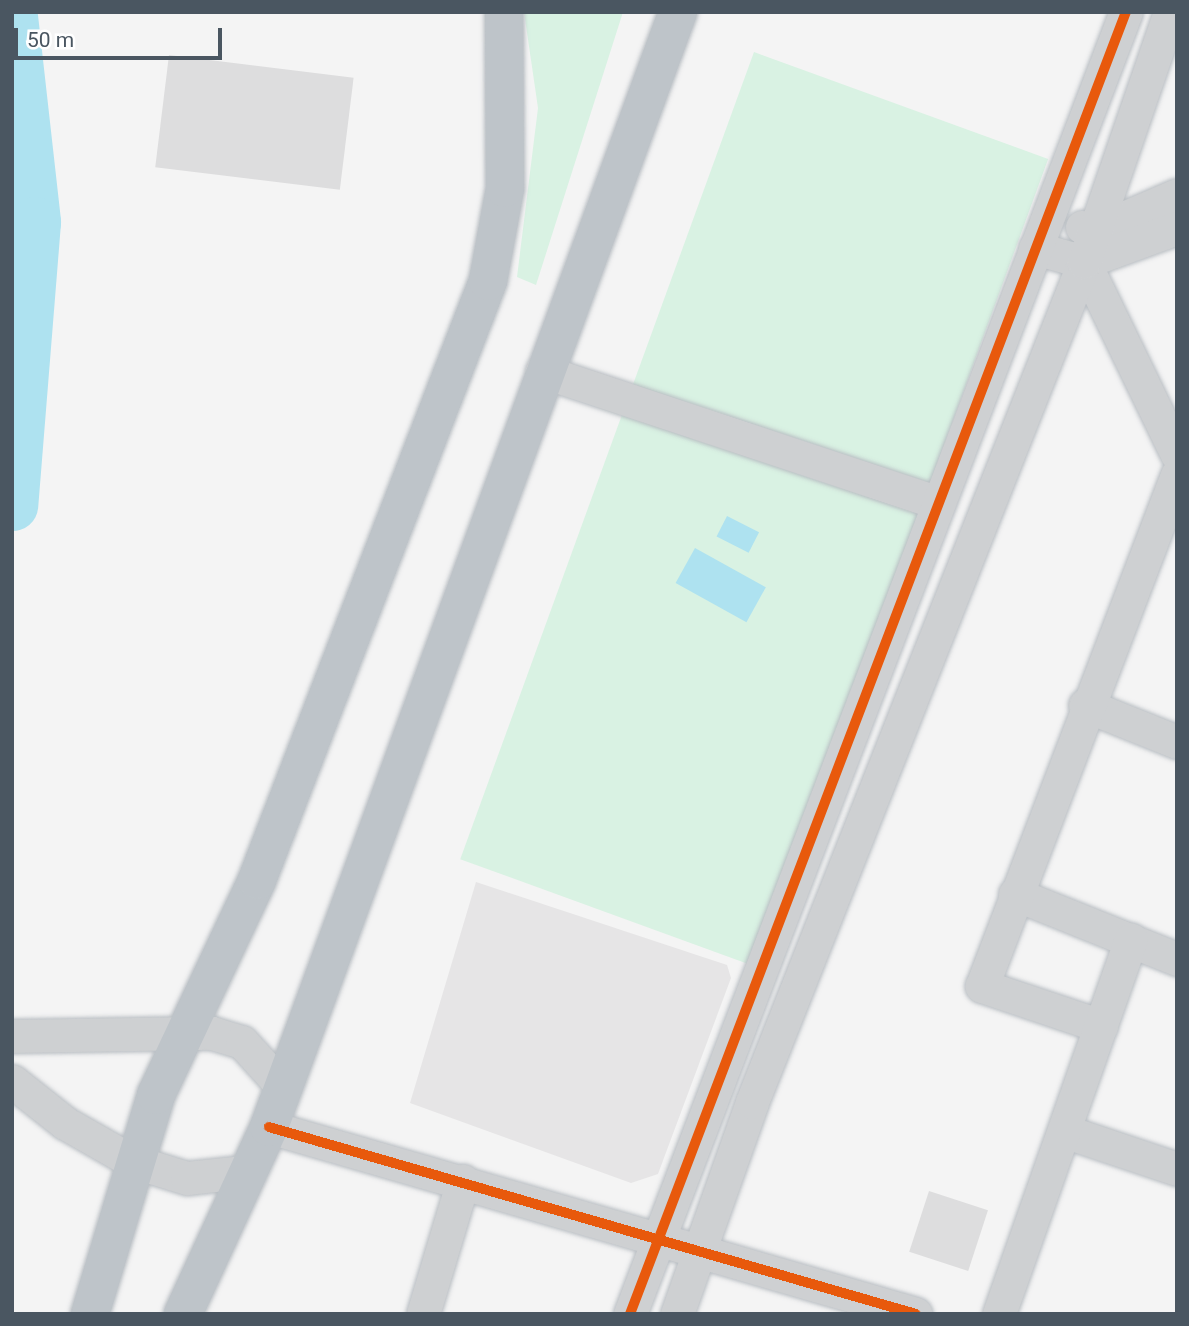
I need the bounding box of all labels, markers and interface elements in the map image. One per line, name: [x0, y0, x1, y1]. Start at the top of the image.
scale bar: [18, 14, 226, 58]
text: 50 m: [27, 28, 74, 52]

